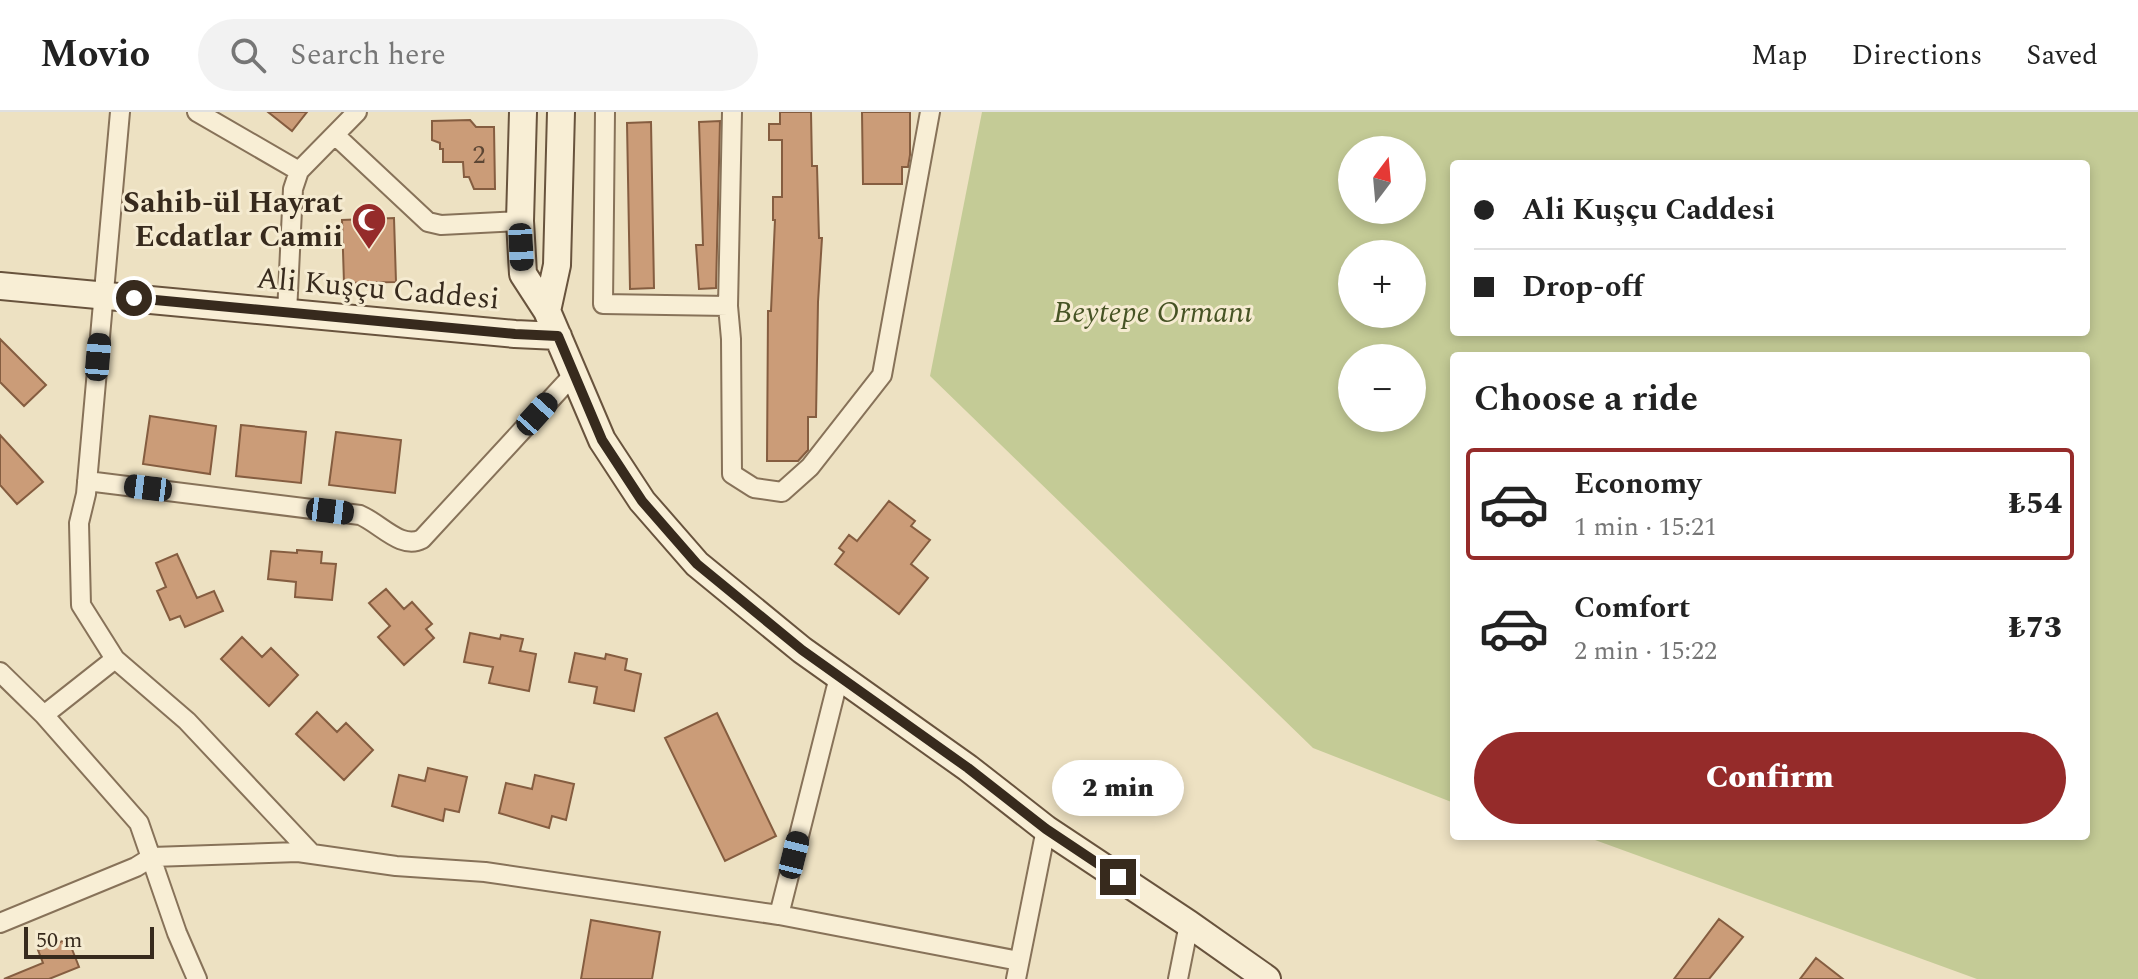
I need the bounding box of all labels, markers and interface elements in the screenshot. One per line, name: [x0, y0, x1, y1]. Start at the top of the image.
search box: [198, 19, 758, 91]
text: Movio: [40, 26, 150, 84]
text: Search here: [290, 32, 446, 78]
icon: search: [226, 33, 270, 77]
text: Map: [1751, 34, 1808, 77]
text: Directions: [1852, 34, 1982, 77]
text: Saved: [2026, 34, 2098, 77]
house number: 2: [472, 135, 486, 175]
north arrow: [1338, 136, 1426, 224]
map controls: [1338, 136, 1426, 432]
place label: Sahib-ül Hayrat Ecdatlar Camii: [123, 180, 343, 260]
text: Ali Kuşçu Caddesi: [1522, 187, 1775, 233]
mosque icon: Sahib-ül Hayrat Ecdatlar Camii: [350, 201, 388, 251]
car: [508, 222, 534, 272]
button: +: [1338, 240, 1426, 328]
street label: Ali Kuşçu Caddesi: [254, 255, 502, 323]
text: Drop-off: [1522, 264, 1643, 310]
route start: [116, 280, 152, 316]
park label: Beytepe Ormanı: [1053, 290, 1253, 336]
car: [84, 332, 112, 382]
button: −: [1338, 344, 1426, 432]
text: Choose a ride: [1474, 372, 1698, 427]
car: [512, 388, 562, 440]
text: Economy: [1574, 461, 1701, 507]
icon: car: [1478, 468, 1550, 540]
car: [123, 473, 173, 503]
text: ₺54: [2008, 481, 2062, 527]
car: [305, 496, 355, 526]
text: 1 min · 15:21: [1574, 507, 1717, 547]
text: Comfort: [1574, 585, 1690, 631]
icon: car: [1478, 592, 1550, 664]
text: ₺73: [2008, 605, 2062, 651]
text: 2 min · 15:22: [1574, 631, 1717, 671]
button: Confirm: [1474, 732, 2066, 824]
callout: 2 min: [1052, 761, 1184, 817]
text: 2 min: [1082, 768, 1154, 808]
car: [777, 829, 811, 881]
route end: [1100, 859, 1136, 895]
scale bar: [24, 923, 154, 959]
text: 50 m: [36, 924, 82, 957]

